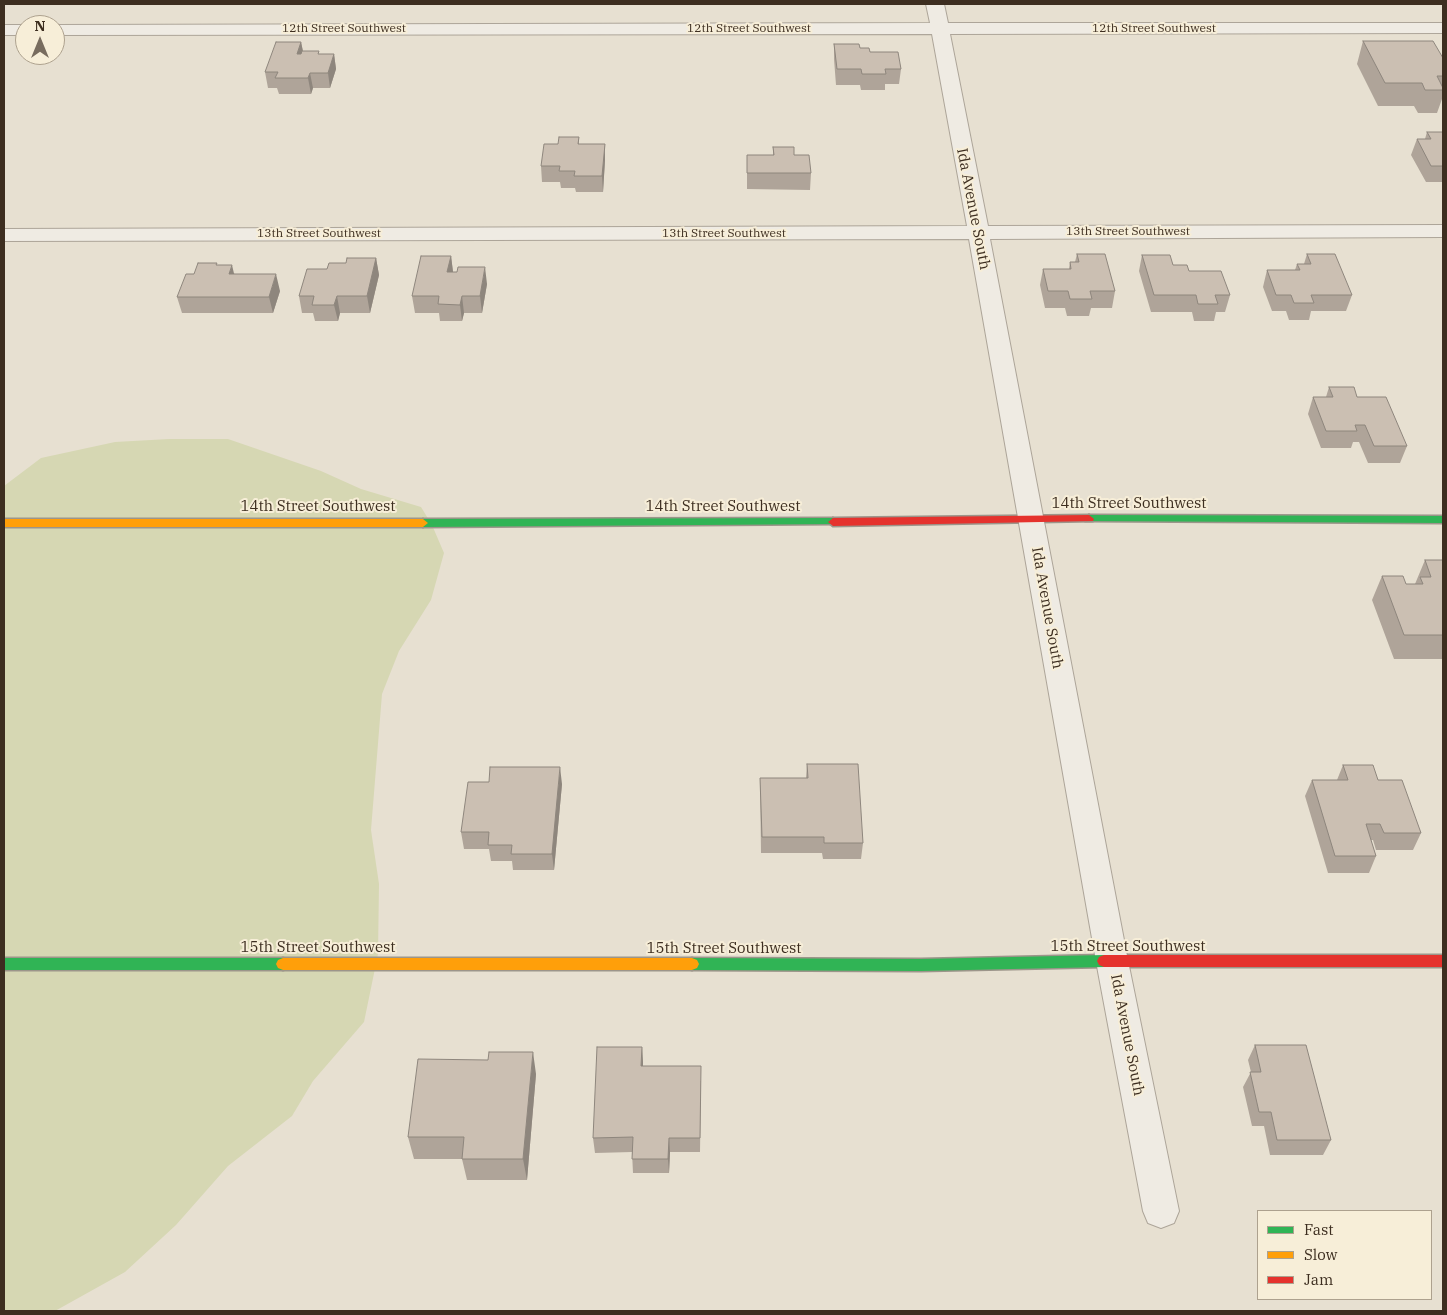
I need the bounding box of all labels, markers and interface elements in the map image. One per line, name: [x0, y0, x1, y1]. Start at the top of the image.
north arrow: [15, 15, 65, 65]
text: N: [34, 17, 46, 35]
street label: 12th Street Southwest: [282, 22, 406, 36]
street label: 12th Street Southwest: [687, 22, 811, 36]
street label: 12th Street Southwest: [1092, 22, 1216, 36]
street label: Ida Avenue South: [952, 147, 994, 271]
street label: 13th Street Southwest: [1066, 225, 1190, 239]
street label: 13th Street Southwest: [257, 227, 381, 241]
street label: 13th Street Southwest: [662, 227, 786, 241]
street label: 14th Street Southwest: [1052, 495, 1206, 513]
street label: 14th Street Southwest: [241, 498, 395, 516]
street label: 14th Street Southwest: [646, 498, 800, 516]
street label: Ida Avenue South: [1027, 546, 1067, 670]
street label: 15th Street Southwest: [1051, 938, 1205, 956]
street label: 15th Street Southwest: [241, 939, 395, 957]
street label: 15th Street Southwest: [647, 940, 801, 958]
street label: Ida Avenue South: [1106, 973, 1148, 1097]
legend: [1257, 1210, 1432, 1300]
text: Fast: [1304, 1220, 1334, 1239]
text: Slow: [1304, 1245, 1337, 1264]
text: Jam: [1304, 1270, 1333, 1289]

